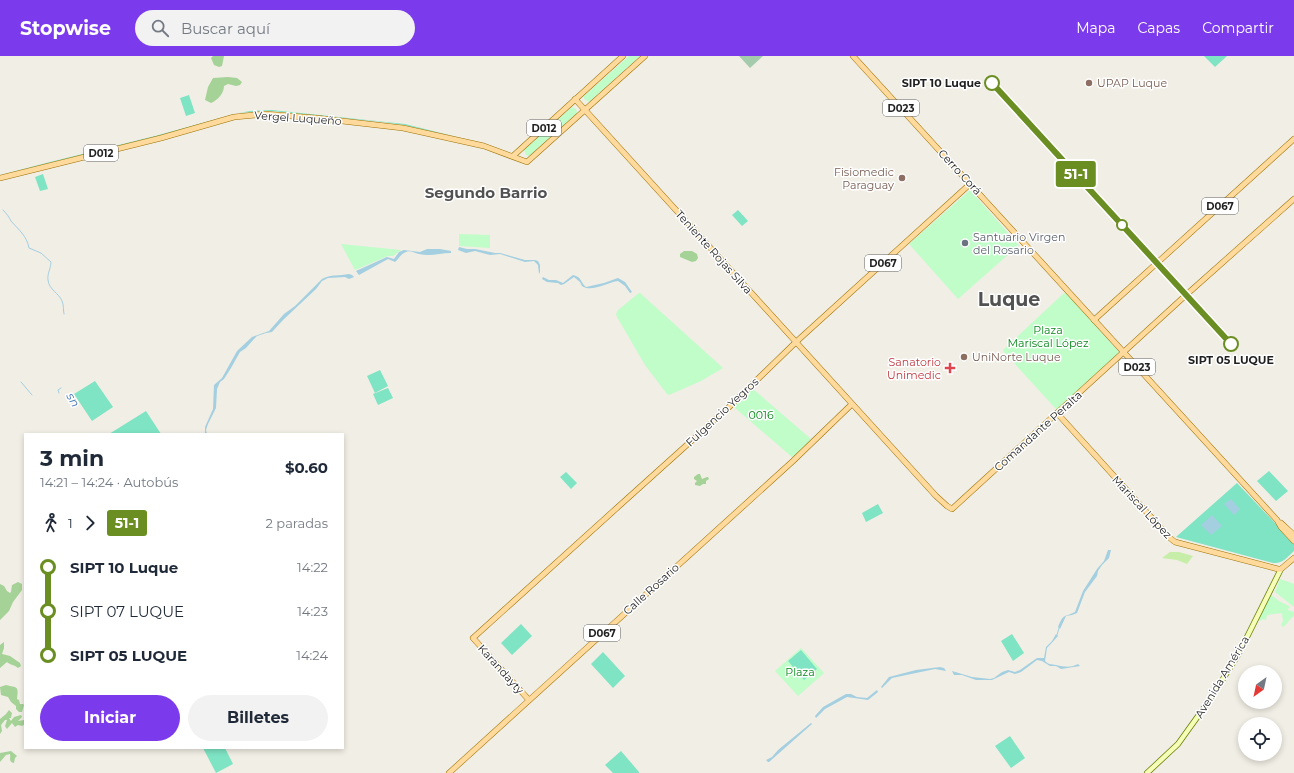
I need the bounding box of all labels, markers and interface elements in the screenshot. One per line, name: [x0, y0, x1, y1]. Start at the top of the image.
search box: [135, 10, 415, 46]
text: Stopwise: [20, 17, 111, 40]
icon: search: [149, 17, 171, 39]
text: Buscar aquí: [181, 19, 270, 38]
text: Mapa: [1076, 19, 1116, 37]
text: Capas: [1138, 19, 1180, 37]
text: Compartir: [1202, 19, 1274, 37]
marker: SIPT 10 Luque: [984, 75, 1000, 91]
place label: SIPT 10 Luque: [902, 76, 981, 90]
place label: UPAP Luque: [1097, 76, 1167, 90]
marker: UPAP Luque: [1084, 78, 1094, 88]
road number: D023: [883, 100, 919, 116]
street label: Vergel Luqueño: [254, 108, 342, 128]
road number: D012: [527, 120, 561, 136]
road number: D012: [84, 145, 118, 161]
street label: Cerro Corá: [935, 146, 985, 198]
line badge: 51-1: [1048, 161, 1104, 187]
place label: Fisiomedic Paraguay: [834, 165, 894, 192]
text: 51-1: [1064, 165, 1088, 183]
marker: Fisiomedic Paraguay: [897, 173, 907, 183]
district label: Segundo Barrio: [425, 183, 547, 202]
road number: D067: [1202, 198, 1238, 214]
street label: Teniente Rojas Silva: [673, 207, 755, 297]
unlabelled marker: [1116, 219, 1128, 231]
place label: Santuario Virgen del Rosario: [973, 230, 1065, 257]
marker: Santuario Virgen del Rosario: [960, 238, 970, 248]
road number: D067: [865, 255, 901, 271]
district label: Luque: [978, 288, 1040, 311]
park label: Plaza Mariscal López: [1007, 323, 1089, 350]
marker: SIPT 05 LUQUE: [1223, 336, 1239, 352]
place label: UniNorte Luque: [972, 350, 1061, 364]
marker: UniNorte Luque: [959, 352, 969, 362]
place label: SIPT 05 LUQUE: [1188, 353, 1274, 367]
place label: Sanatorio Unimedic: [887, 355, 941, 382]
road number: D023: [1119, 359, 1155, 375]
marker: Sanatorio Unimedic: [944, 362, 956, 374]
street label: Fulgencio Yegros: [683, 374, 762, 449]
street label: Comandante Peralta: [991, 388, 1085, 474]
water label: sn: [63, 389, 83, 410]
park label: 0016: [748, 408, 774, 422]
text: 3 min: [40, 445, 104, 472]
text: $0.60: [285, 458, 328, 477]
street label: Mariscal López: [1109, 473, 1175, 542]
text: 14:21 – 14:24 · Autobús: [40, 474, 178, 490]
icon: walk: [40, 512, 62, 534]
icon: forward: [79, 512, 101, 534]
text: 51-1: [115, 514, 139, 532]
text: 1: [68, 515, 73, 531]
text: 2 paradas: [266, 515, 328, 531]
text: SIPT 10 Luque: [70, 558, 178, 577]
text: 14:22: [297, 559, 328, 575]
street label: Calle Rosario: [620, 560, 682, 618]
text: SIPT 07 LUQUE: [70, 602, 184, 621]
text: 14:23: [297, 603, 328, 619]
road number: D067: [584, 625, 620, 641]
street label: Avenida América: [1192, 633, 1252, 721]
street label: Karandayty: [475, 641, 527, 697]
text: SIPT 05 LUQUE: [70, 646, 187, 665]
text: 14:24: [296, 647, 328, 663]
park label: Plaza: [785, 665, 815, 679]
north arrow: [1238, 665, 1282, 709]
map controls: [1238, 665, 1282, 761]
button: Iniciar: [40, 695, 180, 741]
button: Billetes: [188, 695, 328, 741]
button: locate: [1238, 717, 1282, 761]

